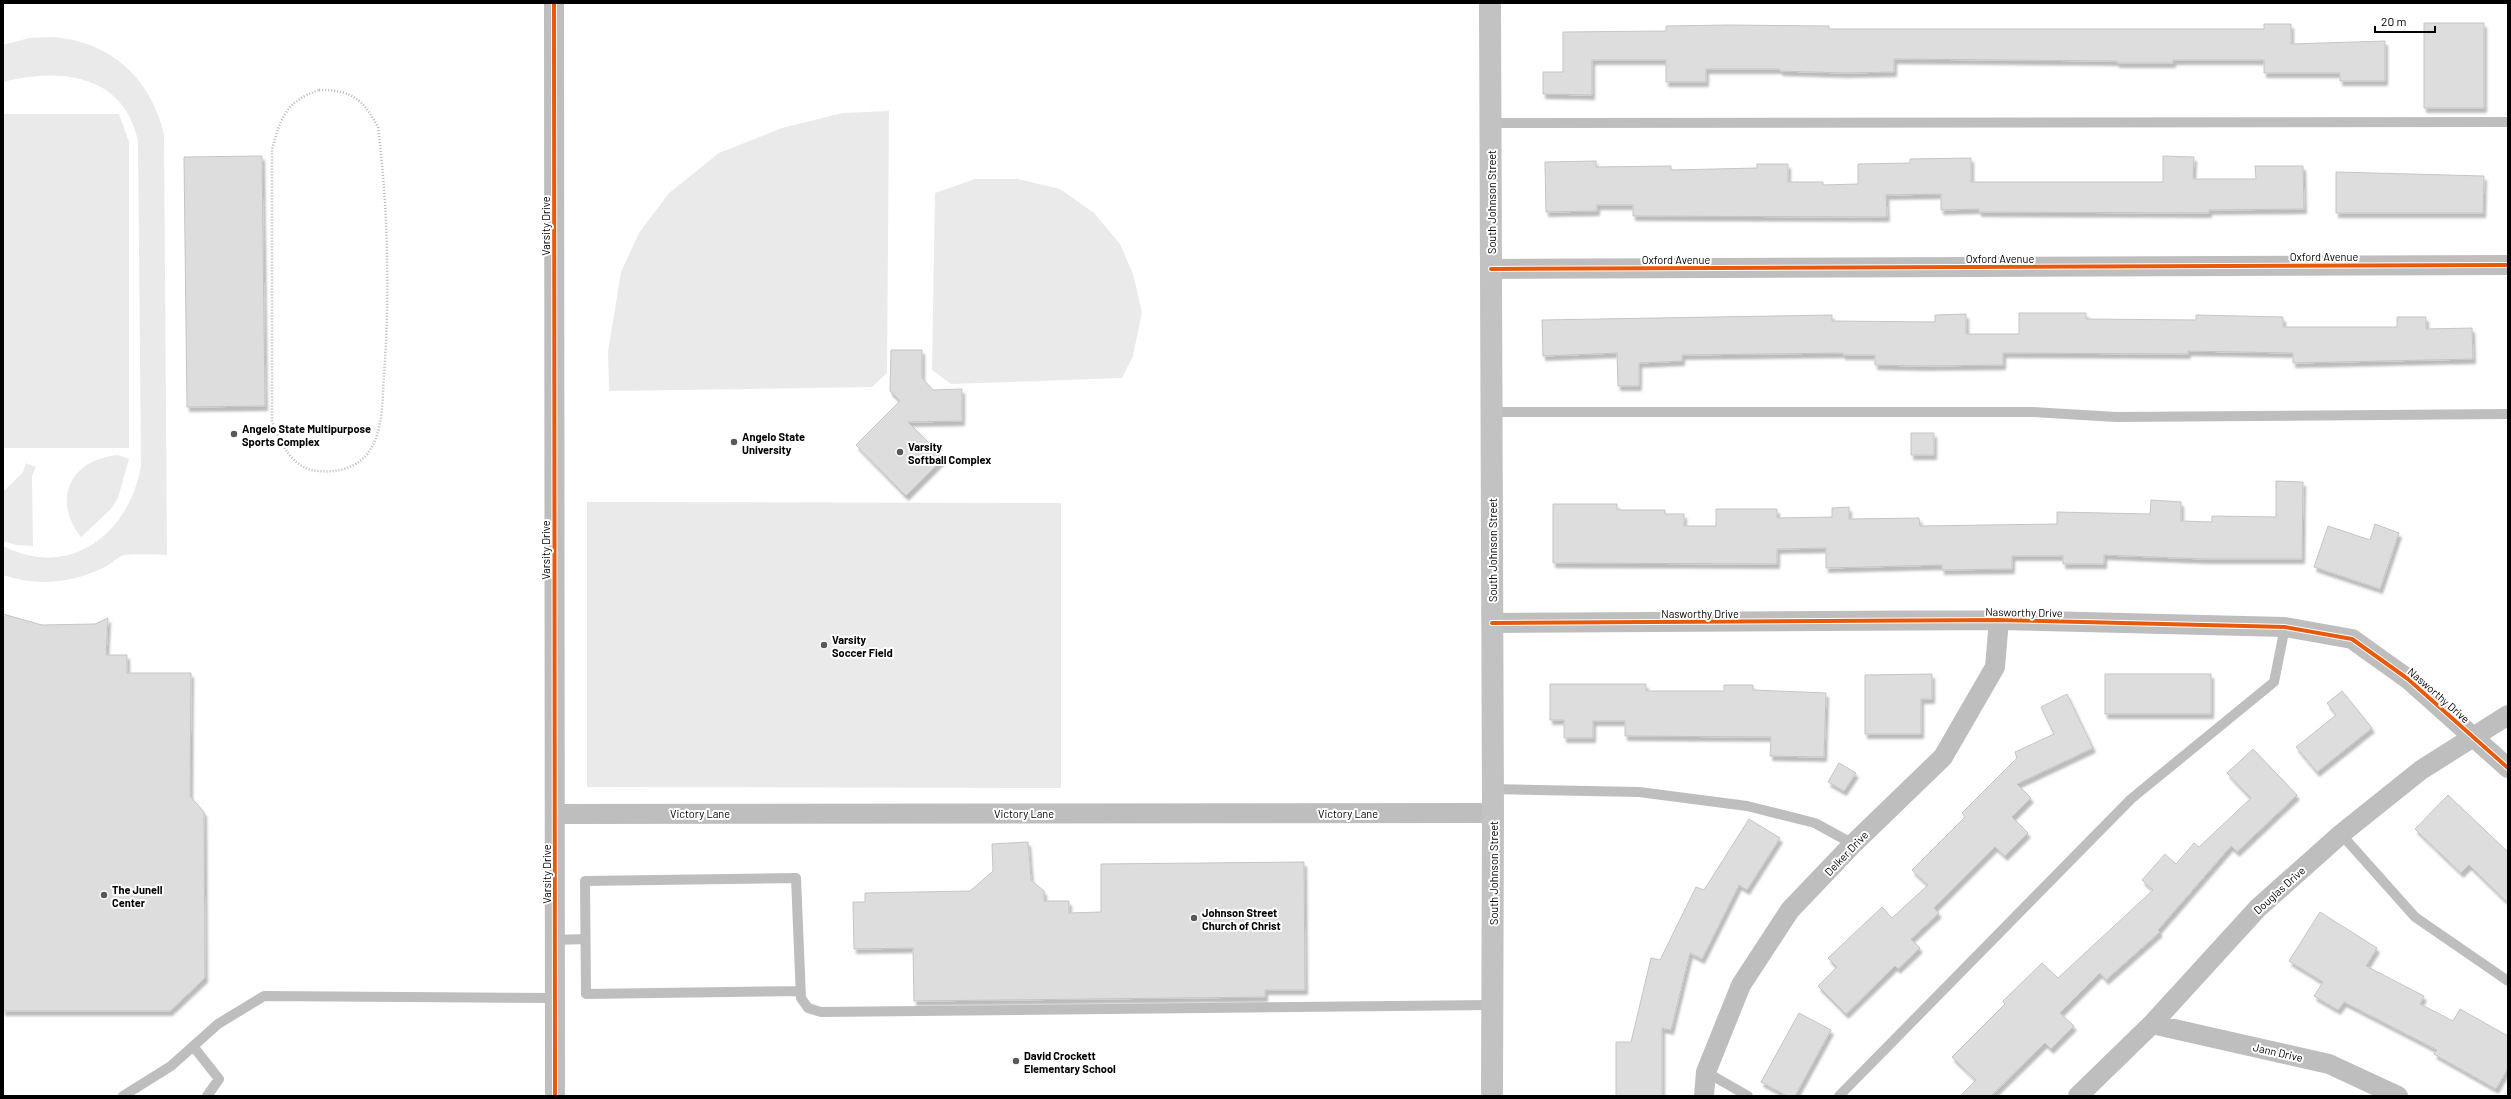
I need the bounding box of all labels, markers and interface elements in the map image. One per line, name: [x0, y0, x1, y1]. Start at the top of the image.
scale bar: [2375, 8, 2435, 34]
text: 20 m: [2381, 14, 2407, 28]
street label: South Johnson Street: [1485, 150, 1498, 254]
street label: Varsity Drive: [539, 196, 552, 256]
street label: Oxford Avenue: [2290, 250, 2358, 263]
street label: Oxford Avenue: [1966, 252, 2034, 265]
street label: Oxford Avenue: [1642, 253, 1710, 266]
place label: Angelo State Multipurpose Sports Complex: [242, 422, 371, 448]
marker: Angelo State Multipurpose Sports Complex: [229, 429, 239, 439]
place label: Angelo State University: [742, 430, 805, 456]
marker: Angelo State University: [729, 437, 739, 447]
place label: Varsity Softball Complex: [908, 440, 991, 466]
marker: Varsity Softball Complex: [895, 447, 905, 457]
street label: South Johnson Street: [1486, 498, 1499, 602]
street label: Varsity Drive: [539, 520, 552, 580]
street label: Nasworthy Drive: [1985, 605, 2063, 619]
street label: Nasworthy Drive: [1661, 607, 1739, 620]
place label: Varsity Soccer Field: [832, 633, 893, 659]
marker: Varsity Soccer Field: [819, 640, 829, 650]
street label: Nasworthy Drive: [2405, 665, 2473, 725]
street label: Victory Lane: [670, 807, 730, 820]
street label: Victory Lane: [994, 807, 1054, 820]
street label: Victory Lane: [1318, 807, 1378, 820]
street label: South Johnson Street: [1487, 821, 1500, 925]
street label: Delker Drive: [1821, 828, 1871, 878]
street label: Varsity Drive: [540, 844, 553, 904]
street label: Douglas Drive: [2251, 863, 2307, 916]
place label: The Junell Center: [112, 883, 163, 909]
marker: The Junell Center: [99, 890, 109, 900]
place label: Johnson Street Church of Christ: [1202, 906, 1281, 932]
marker: Johnson Street Church of Christ: [1189, 913, 1199, 923]
street label: Jann Drive: [2252, 1040, 2304, 1064]
place label: David Crockett Elementary School: [1024, 1049, 1116, 1075]
marker: David Crockett Elementary School: [1011, 1056, 1021, 1066]

